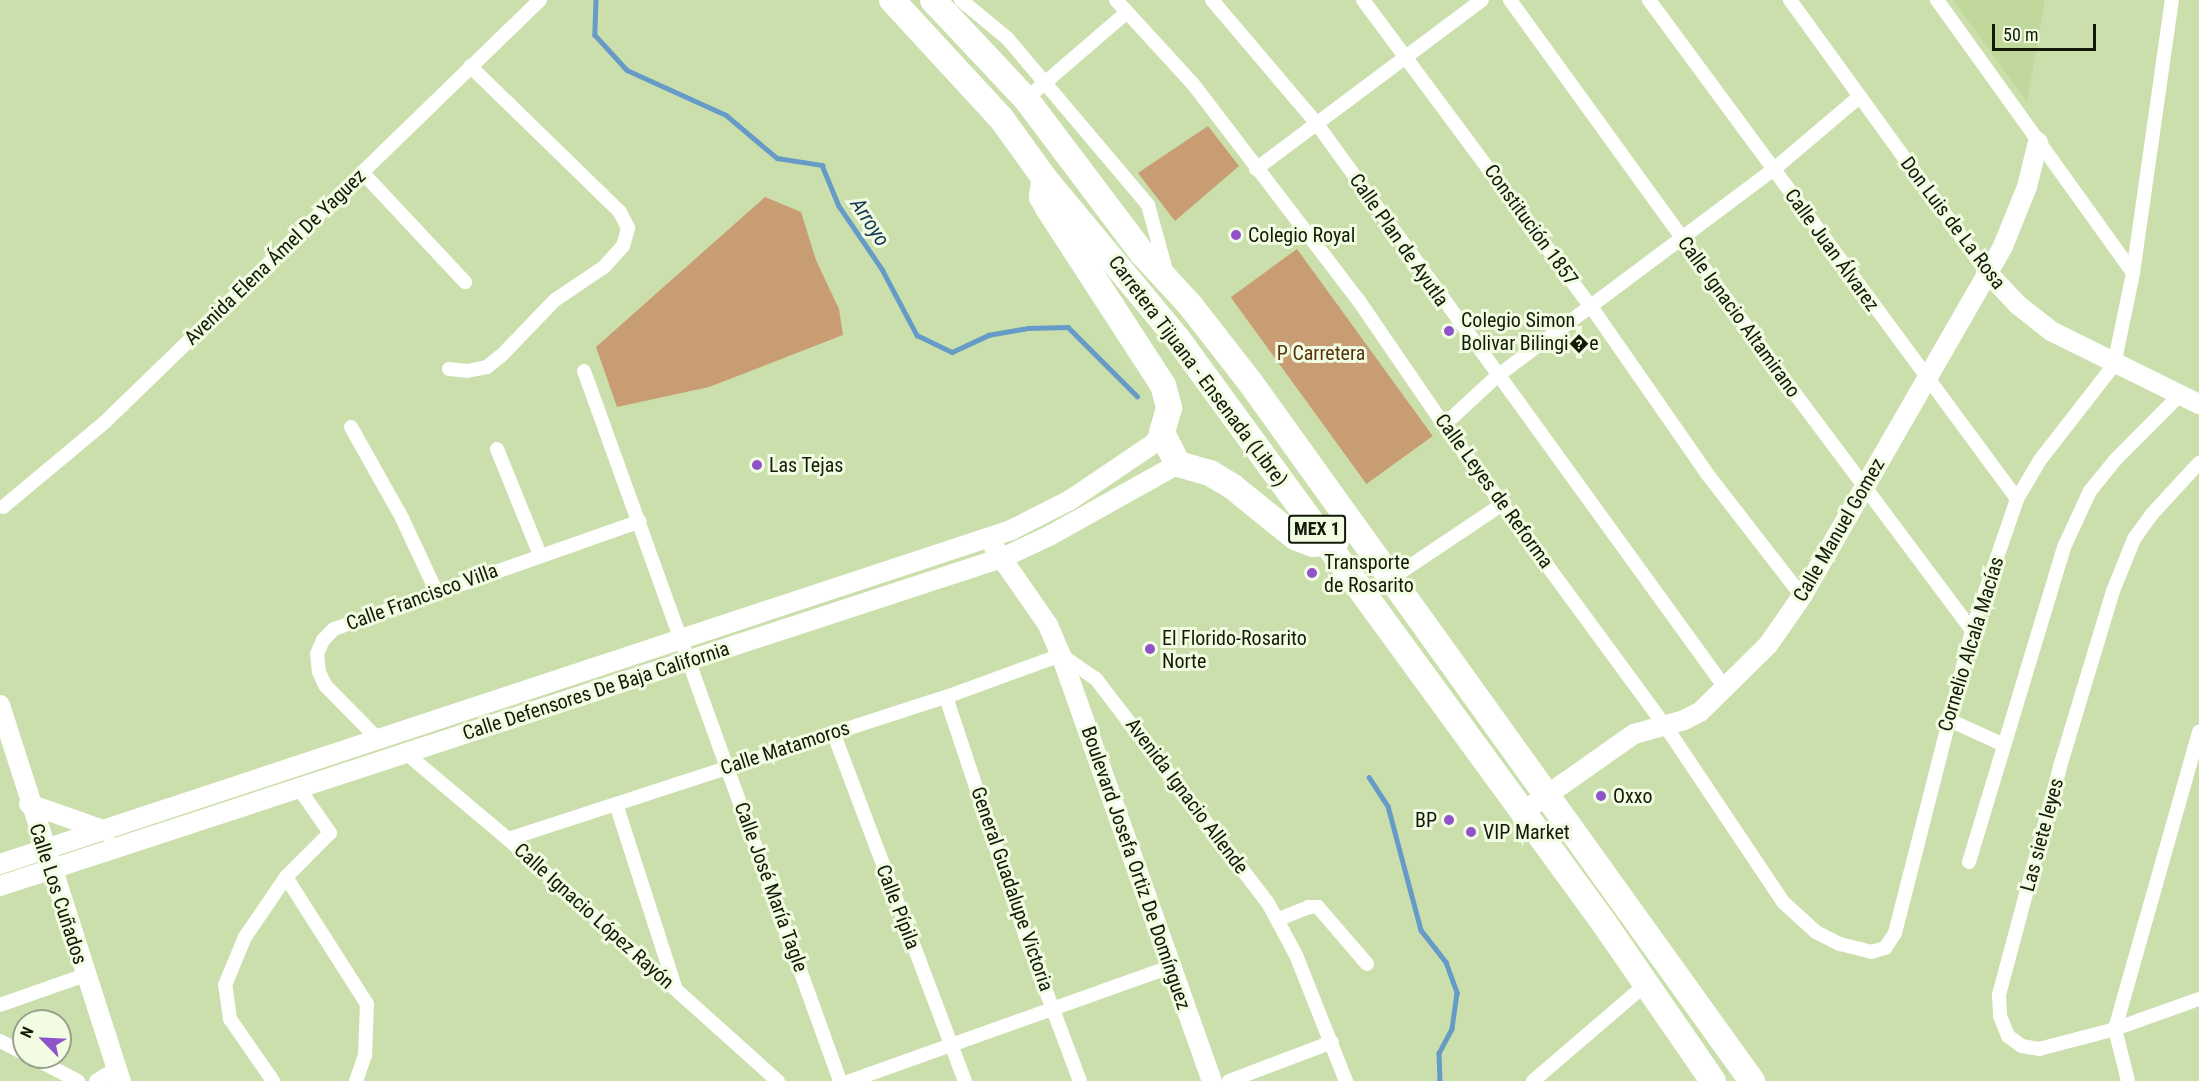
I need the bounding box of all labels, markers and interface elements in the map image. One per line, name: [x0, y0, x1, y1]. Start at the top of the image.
scale bar: [1995, 12, 2098, 50]
text: 50 m: [2003, 24, 2038, 45]
street label: Don Luis de La Rosa: [1895, 152, 2011, 294]
street label: Constitución 1857: [1479, 160, 1583, 290]
street label: Avenida Elena Ámel De Yaguez: [179, 164, 371, 350]
street label: Calle Plan de Ayutla: [1344, 169, 1454, 311]
street label: Calle Juan Álvarez: [1780, 184, 1884, 316]
water label: Arroyo: [845, 193, 895, 251]
place label: Colegio Royal: [1248, 223, 1355, 247]
marker: Colegio Royal: [1229, 228, 1243, 242]
street label: Calle Ignacio Altamirano: [1673, 232, 1805, 402]
street label: Carretera Tijuana - Ensenada (Libre): [1103, 251, 1293, 491]
place label: Colegio Simon Bolivar Bilingi�e: [1461, 308, 1599, 355]
marker: Colegio Simon Bolivar Bilingi�e: [1442, 324, 1456, 338]
park label: P Carretera: [1277, 341, 1365, 365]
street label: Calle Leyes de Reforma: [1430, 409, 1558, 573]
place label: Las Tejas: [769, 453, 844, 477]
street label: Calle Manuel Gomez: [1788, 454, 1890, 606]
marker: Las Tejas: [750, 458, 764, 472]
road number: MEX 1: [1287, 514, 1347, 544]
place label: Transporte de Rosarito: [1324, 550, 1414, 597]
street label: Cornelio Alcala Macías: [1933, 554, 2009, 734]
street label: Calle Francisco Villa: [343, 558, 501, 636]
marker: Transporte de Rosarito: [1305, 566, 1319, 580]
place label: El Florido-Rosarito Norte: [1162, 626, 1307, 673]
street label: Calle Defensores De Baja California: [460, 636, 732, 746]
marker: El Florido-Rosarito Norte: [1143, 642, 1157, 656]
street label: Avenida Ignacio Allende: [1121, 713, 1253, 879]
street label: Calle Matamoros: [717, 716, 853, 780]
street label: Boulevard Josefa Ortiz De Domínguez: [1076, 723, 1196, 1013]
street label: Las siete leyes: [2015, 776, 2069, 894]
street label: General Guadalupe Victoria: [966, 784, 1058, 994]
place label: Oxxo: [1613, 784, 1652, 808]
marker: Oxxo: [1594, 789, 1608, 803]
street label: Calle José María Tagle: [729, 799, 813, 975]
place label: BP: [1415, 808, 1437, 832]
marker: BP: [1442, 813, 1456, 827]
place label: VIP Market: [1483, 820, 1570, 844]
street label: Calle Los Cuñados: [24, 821, 92, 967]
marker: VIP Market: [1464, 825, 1478, 839]
street label: Calle Ignacio López Rayón: [509, 838, 679, 994]
street label: Calle Pípila: [871, 861, 925, 953]
north arrow: [12, 1009, 72, 1069]
text: N: [16, 1024, 38, 1041]

